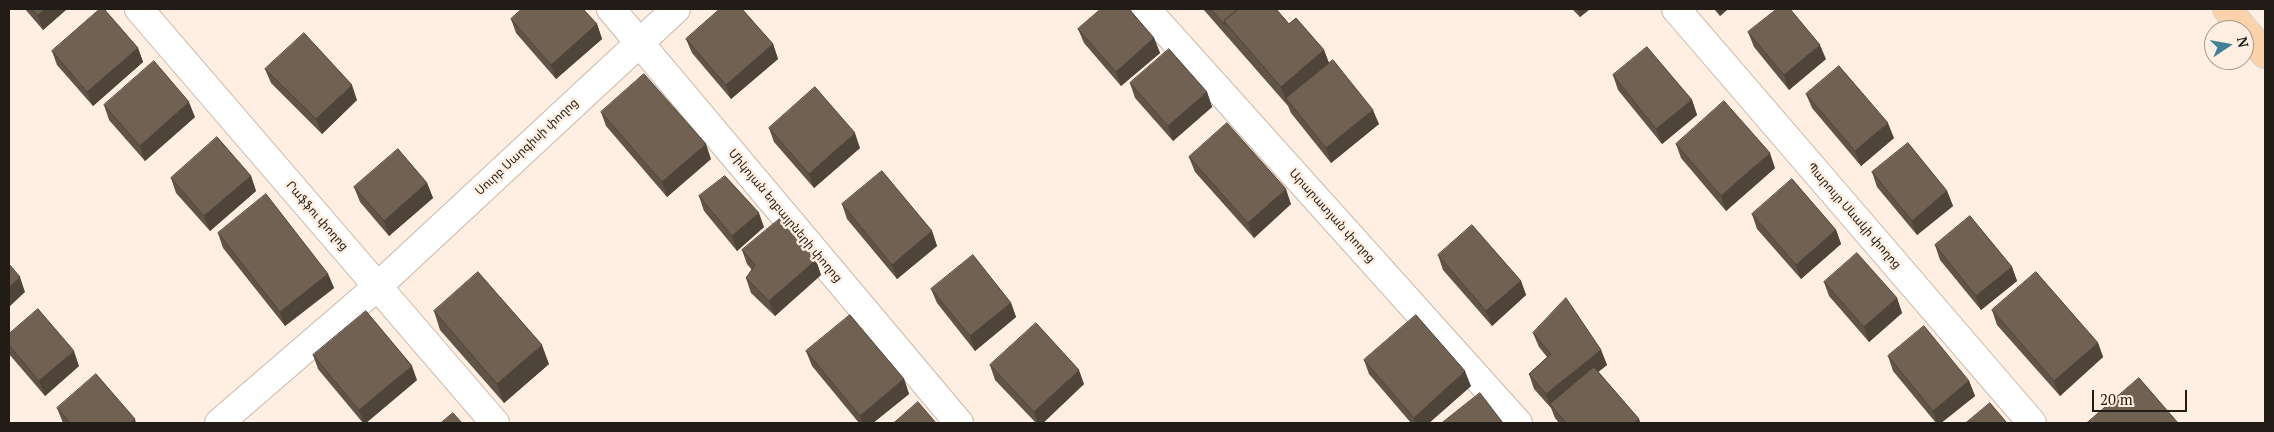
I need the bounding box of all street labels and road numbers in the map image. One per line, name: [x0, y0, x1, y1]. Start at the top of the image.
street label: Սուրբ Սարգիսի փողոց: [473, 96, 581, 198]
street label: Միկոյան եղբայրների փողոց: [725, 147, 845, 285]
street label: Պարույր Սևակի փողոց: [1804, 160, 1904, 272]
street label: Արարատյան փողոց: [1286, 166, 1378, 266]
street label: Րաֆֆու փողոց: [283, 178, 351, 254]

